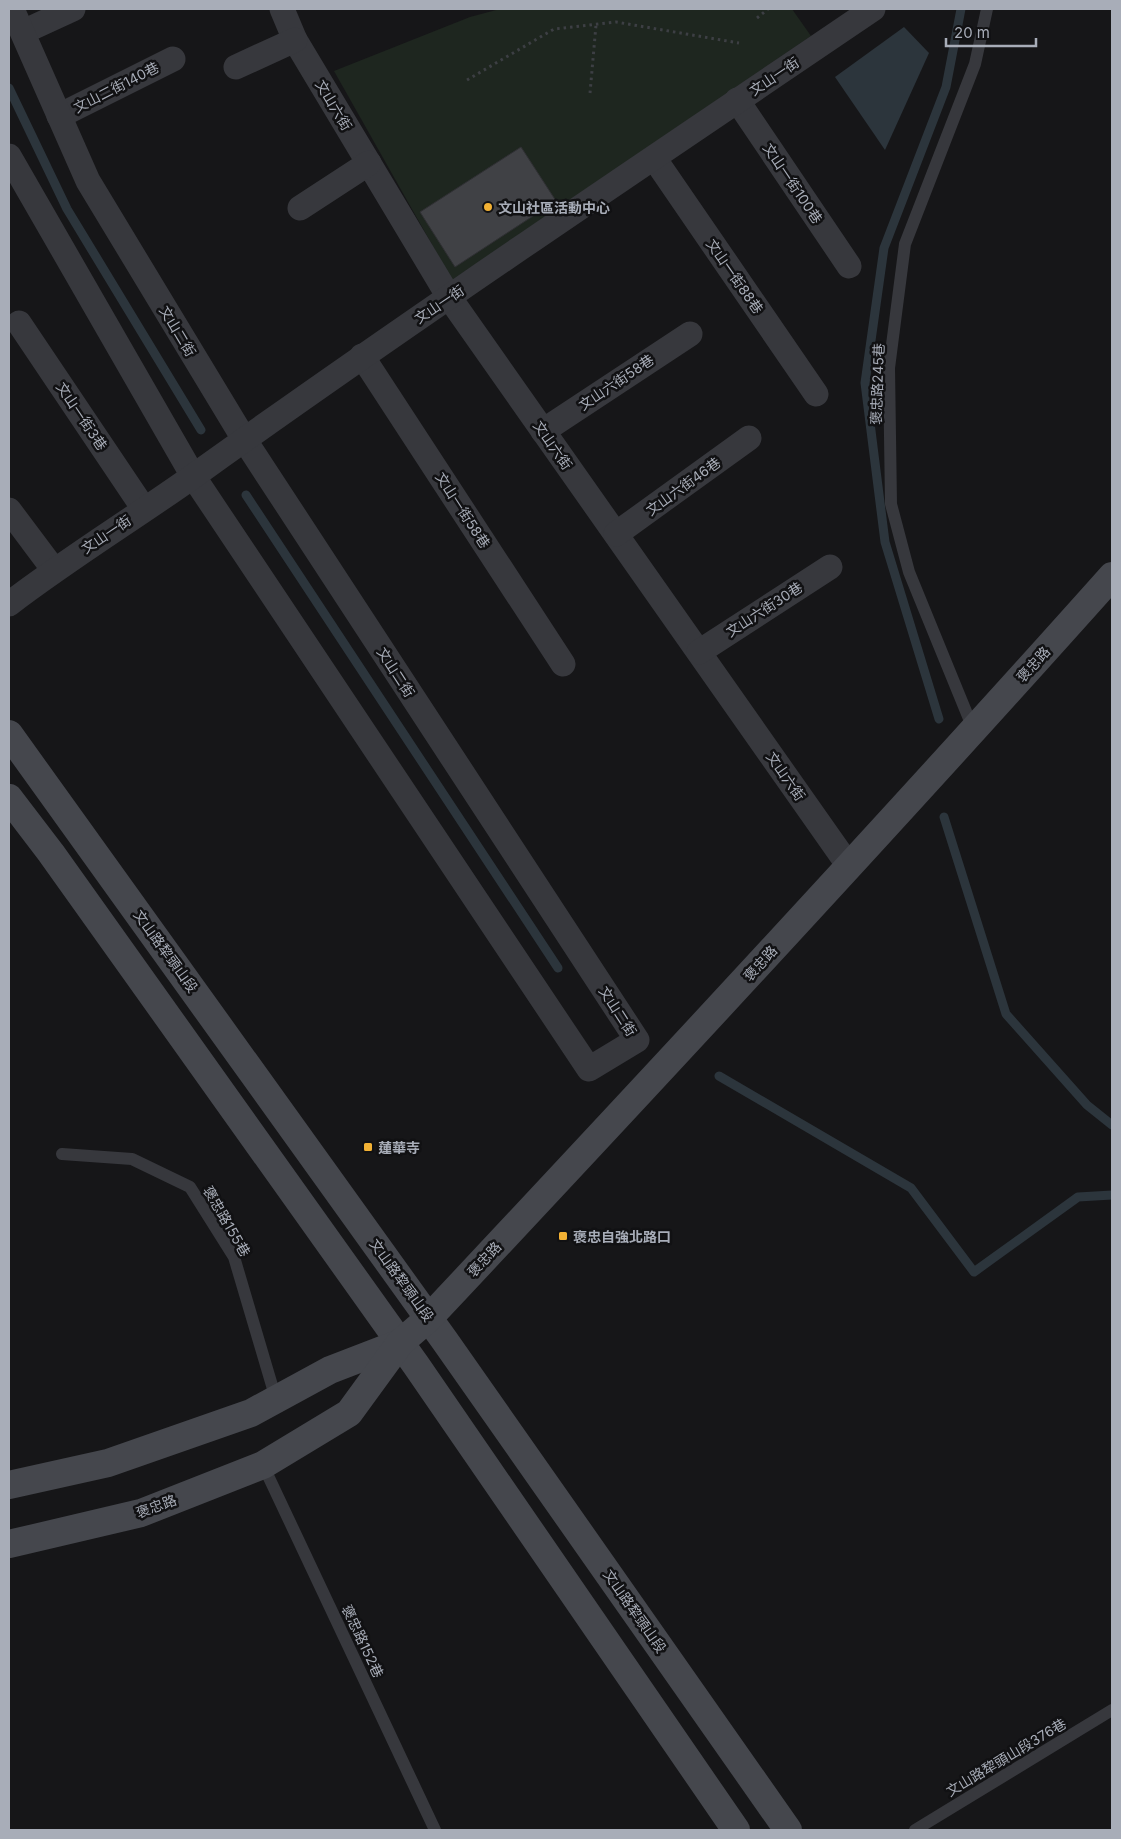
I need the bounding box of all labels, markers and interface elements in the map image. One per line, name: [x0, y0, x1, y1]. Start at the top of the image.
scale bar: [946, 15, 1036, 47]
text: 20 m: [954, 23, 990, 42]
street label: 文山一街: [746, 53, 802, 99]
street label: 文山二街140巷: [70, 58, 162, 116]
street label: 文山六街: [312, 77, 356, 133]
street label: 文山一街100巷: [760, 140, 826, 226]
place label: 文山社區活動中心: [498, 199, 610, 216]
marker: 文山社區活動中心: [482, 201, 494, 213]
street label: 文山一街88巷: [703, 235, 767, 317]
street label: 文山一街: [411, 281, 467, 327]
street label: 文山二街: [156, 303, 200, 359]
street label: 褒忠路245巷: [867, 343, 887, 425]
street label: 文山六街58巷: [575, 351, 657, 413]
street label: 文山一街3巷: [53, 379, 111, 453]
street label: 文山六街: [530, 417, 576, 473]
street label: 文山六街46巷: [643, 453, 723, 519]
street label: 文山一街58巷: [432, 469, 494, 551]
street label: 文山一街: [78, 511, 134, 557]
street label: 文山六街30巷: [723, 578, 805, 640]
street label: 褒忠路: [1013, 643, 1053, 685]
street label: 文山二街: [374, 644, 418, 700]
street label: 文山六街: [763, 748, 809, 804]
street label: 文山路犂頭山段: [130, 906, 202, 996]
street label: 褒忠路: [740, 942, 780, 984]
street label: 文山二街: [596, 983, 640, 1039]
place label: 蓮華寺: [378, 1139, 420, 1156]
marker: 蓮華寺: [362, 1141, 374, 1153]
street label: 褒忠路155巷: [200, 1183, 254, 1259]
place label: 褒忠自強北路口: [573, 1228, 671, 1245]
marker: 褒忠自強北路口: [557, 1230, 569, 1242]
street label: 文山路犂頭山段: [366, 1235, 438, 1325]
street label: 褒忠路: [463, 1238, 505, 1280]
street label: 褒忠路: [133, 1491, 179, 1521]
street label: 文山路犂頭山段: [600, 1566, 670, 1656]
street label: 褒忠路152巷: [339, 1602, 387, 1680]
street label: 文山路犂頭山段376巷: [943, 1714, 1069, 1800]

